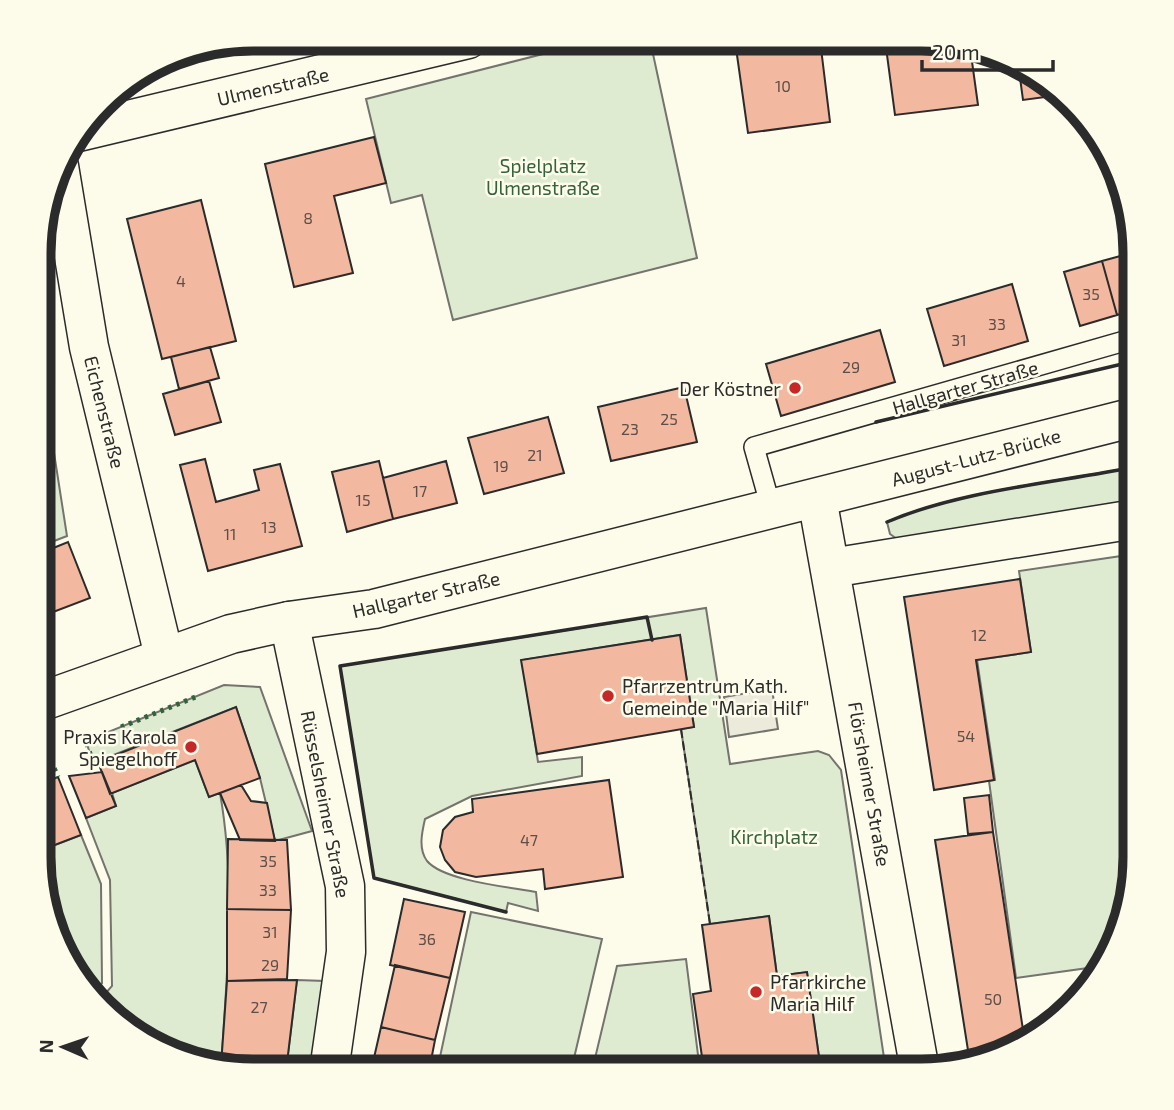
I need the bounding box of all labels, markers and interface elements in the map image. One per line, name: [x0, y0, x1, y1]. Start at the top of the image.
scale bar: [922, 28, 1053, 72]
text: 20 m: [932, 39, 980, 64]
street label: Ulmenstraße: [215, 62, 331, 110]
house number: 10: [775, 76, 791, 95]
park label: Spielplatz Ulmenstraße: [486, 154, 600, 199]
house number: 8: [303, 208, 313, 227]
house number: 4: [176, 271, 186, 290]
house number: 35: [1082, 284, 1100, 303]
house number: 33: [988, 314, 1006, 333]
house number: 31: [951, 330, 967, 349]
street label: Eichenstraße: [80, 353, 130, 471]
street label: Hallgarter Straße: [889, 355, 1041, 419]
house number: 29: [842, 357, 860, 376]
place label: Der Köstner: [679, 377, 781, 400]
marker: Der Köstner: [787, 380, 803, 396]
house number: 25: [660, 409, 678, 428]
house number: 23: [621, 419, 639, 438]
street label: August-Lutz-Brücke: [889, 423, 1063, 491]
house number: 21: [527, 445, 543, 464]
house number: 19: [493, 456, 509, 475]
house number: 17: [413, 481, 427, 500]
house number: 15: [356, 490, 370, 509]
house number: 13: [261, 517, 277, 536]
house number: 11: [224, 524, 236, 543]
street label: Hallgarter Straße: [350, 566, 502, 622]
house number: 12: [971, 625, 987, 644]
place label: Pfarrzentrum Kath. Gemeinde "Maria Hilf": [622, 674, 810, 719]
marker: Pfarrzentrum Kath. Gemeinde "Maria Hilf": [600, 688, 616, 704]
street label: Flörsheimer Straße: [844, 700, 896, 868]
street label: Rüsselsheimer Straße: [297, 708, 355, 900]
place label: Praxis Karola Spiegelhoff: [63, 725, 177, 770]
house number: 54: [957, 726, 975, 745]
marker: Praxis Karola Spiegelhoff: [183, 739, 199, 755]
park label: Kirchplatz: [730, 825, 818, 848]
house number: 47: [520, 830, 538, 849]
house number: 35: [259, 851, 277, 870]
house number: 33: [259, 880, 277, 899]
house number: 31: [262, 922, 278, 941]
house number: 36: [418, 929, 436, 948]
house number: 29: [261, 955, 279, 974]
place label: Pfarrkirche Maria Hilf: [770, 970, 866, 1015]
marker: Pfarrkirche Maria Hilf: [748, 984, 764, 1000]
house number: 50: [984, 989, 1002, 1008]
house number: 27: [250, 997, 268, 1016]
north arrow: [28, 1012, 98, 1082]
text: N: [34, 1039, 57, 1054]

